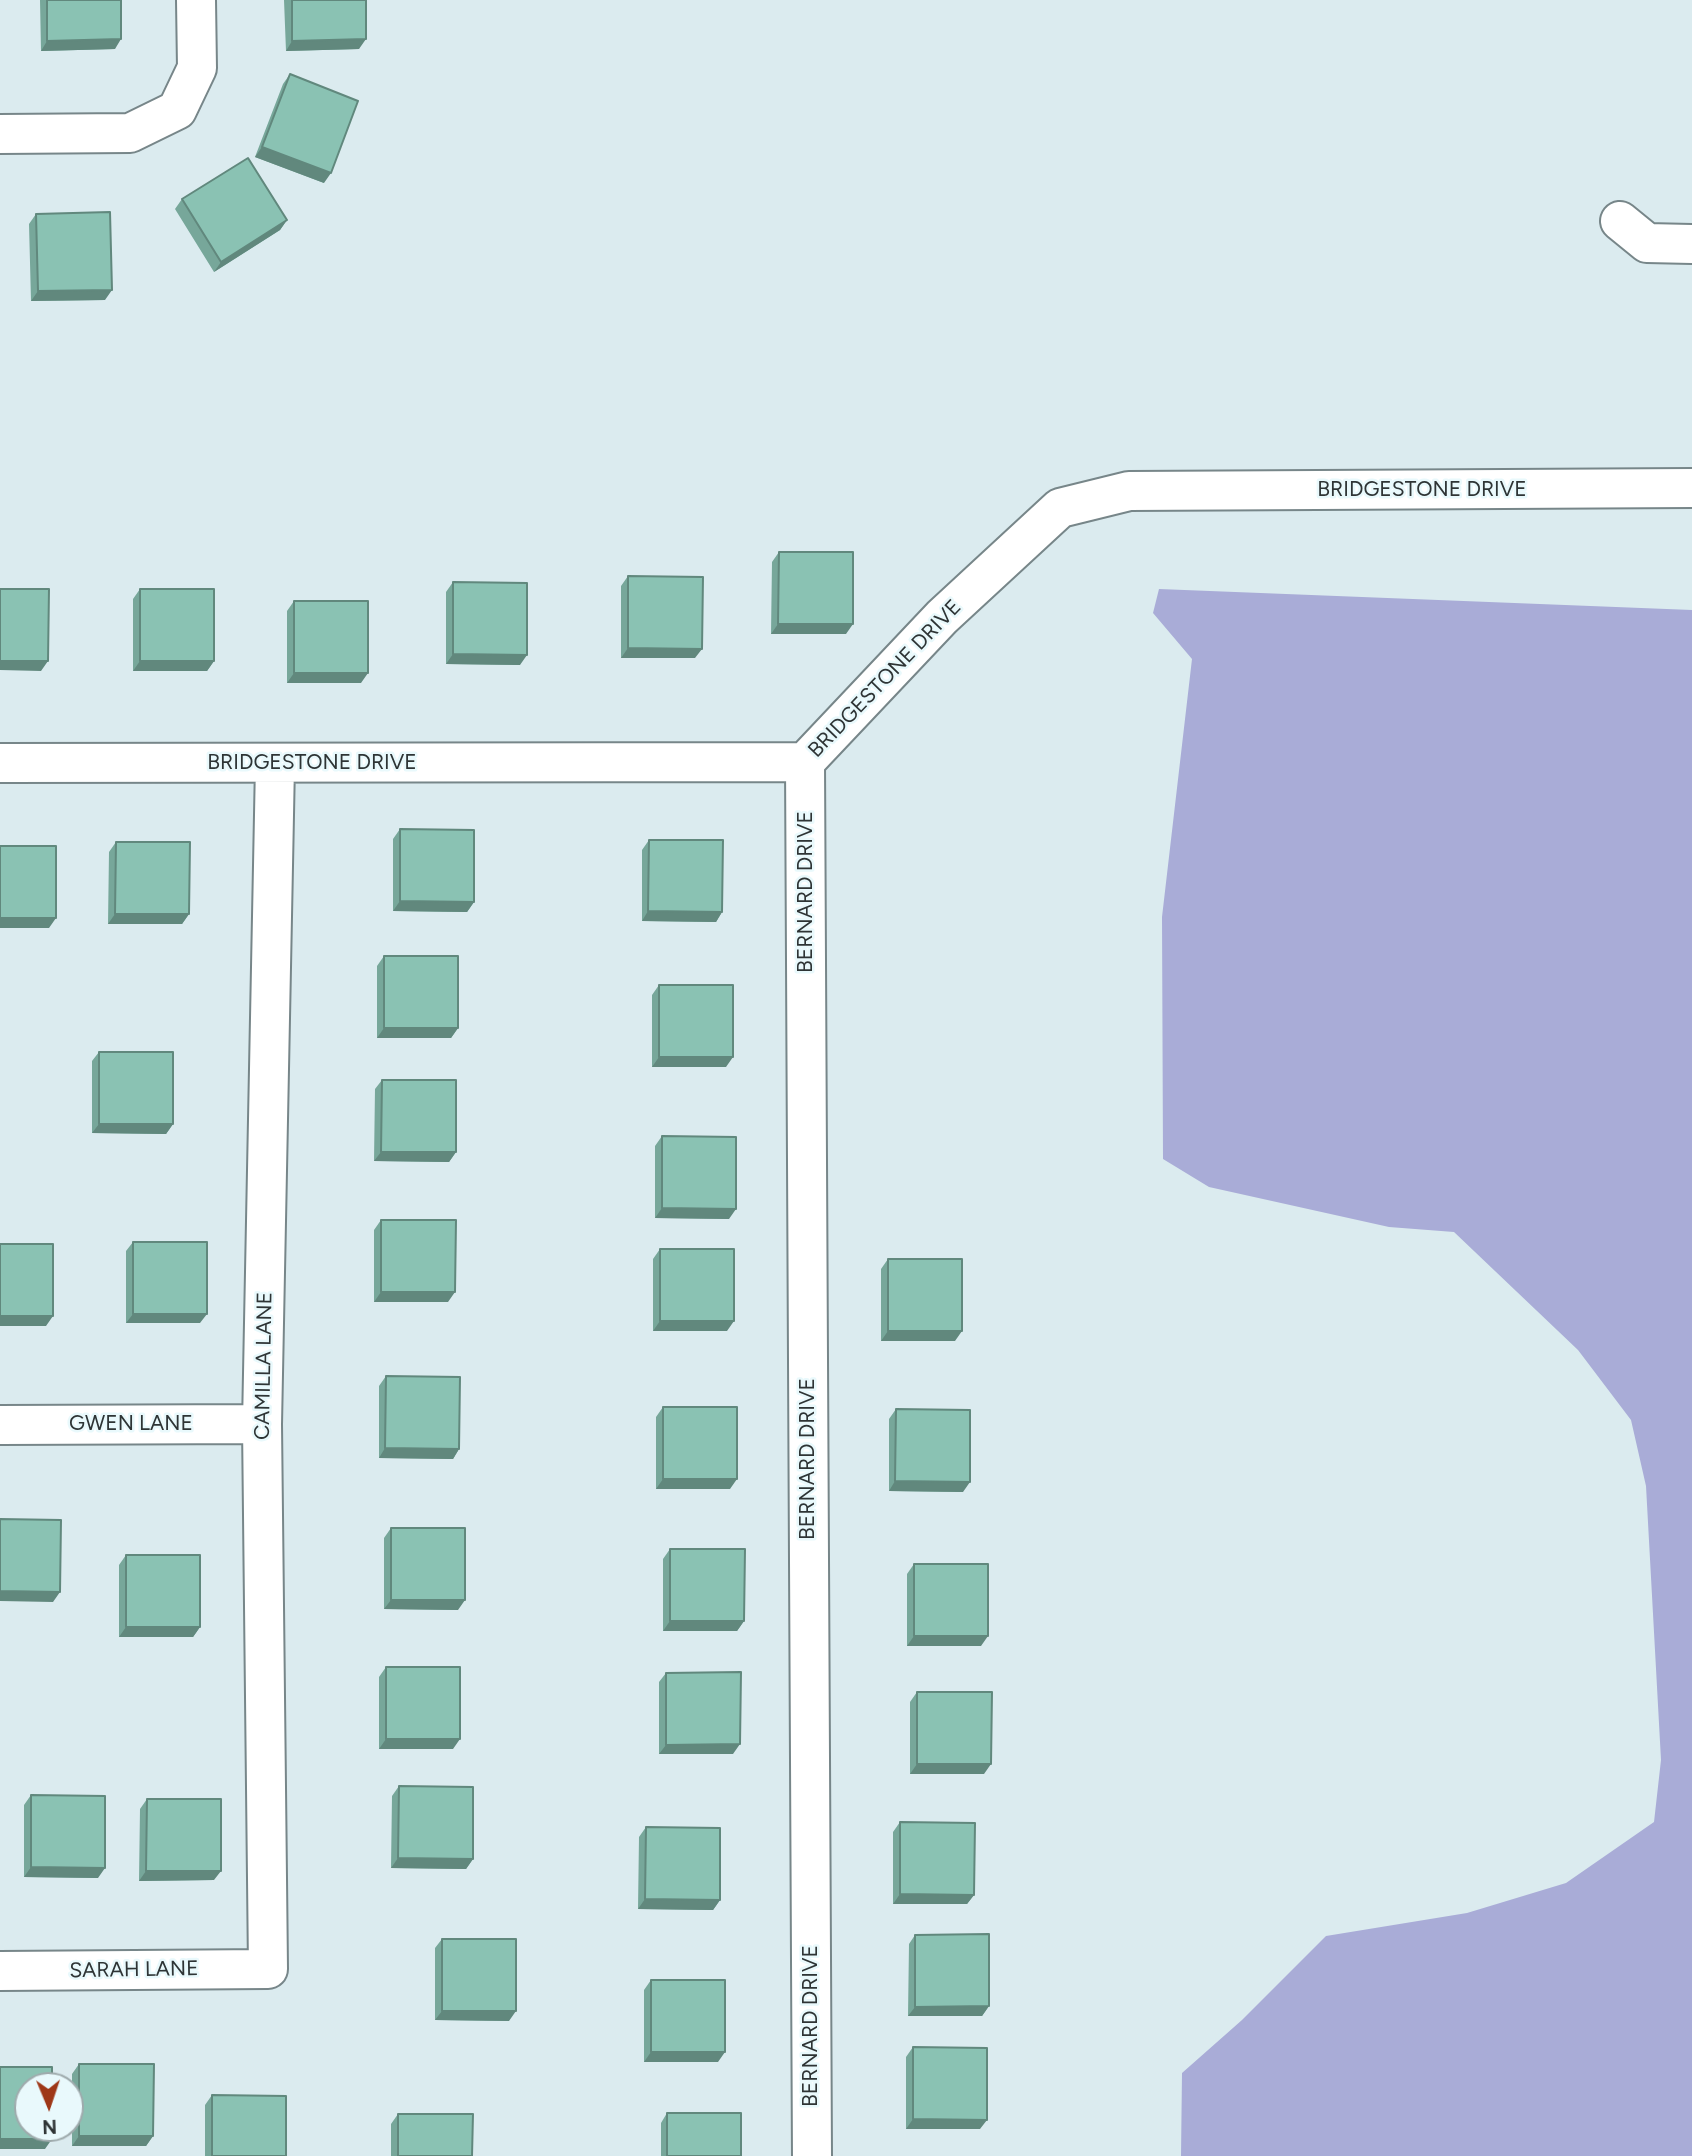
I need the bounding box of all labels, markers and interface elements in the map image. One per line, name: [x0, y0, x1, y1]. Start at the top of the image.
street label: BRIDGESTONE DRIVE: [1317, 477, 1527, 503]
street label: BRIDGESTONE DRIVE: [803, 595, 967, 763]
street label: BRIDGESTONE DRIVE: [207, 750, 417, 776]
street label: BERNARD DRIVE: [793, 811, 819, 973]
street label: CAMILLA LANE: [250, 1292, 278, 1440]
street label: BERNARD DRIVE: [795, 1378, 821, 1540]
street label: GWEN LANE: [69, 1411, 193, 1437]
street label: BERNARD DRIVE: [798, 1945, 824, 2107]
street label: SARAH LANE: [69, 1956, 199, 1984]
north arrow: [14, 2072, 84, 2142]
text: N: [42, 2115, 57, 2138]

